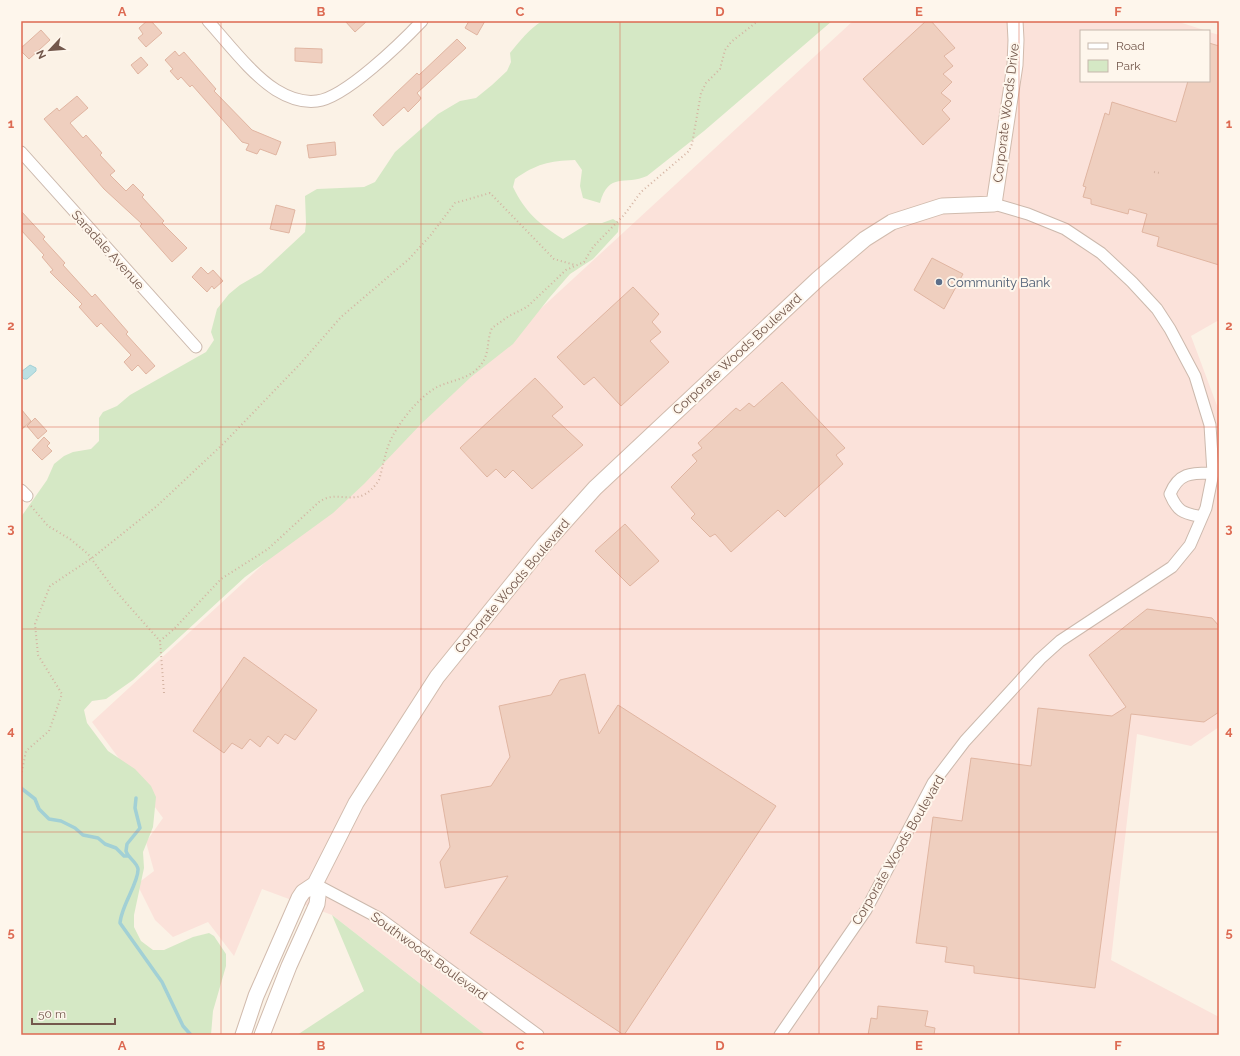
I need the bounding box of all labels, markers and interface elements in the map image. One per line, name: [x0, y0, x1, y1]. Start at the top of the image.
text: A: [118, 4, 127, 19]
text: B: [317, 4, 326, 19]
text: C: [516, 4, 525, 19]
text: D: [715, 4, 725, 19]
text: E: [915, 4, 923, 19]
text: F: [1114, 4, 1122, 19]
north arrow: [30, 30, 70, 70]
legend: [1080, 30, 1210, 82]
text: Road: [1116, 39, 1145, 53]
street label: Corporate Woods Drive: [990, 42, 1022, 183]
text: N: [34, 48, 49, 61]
text: Park: [1116, 59, 1141, 73]
text: 1: [8, 116, 15, 131]
text: 1: [1226, 116, 1233, 131]
street label: Saradale Avenue: [68, 207, 148, 293]
place label: Community Bank: [947, 275, 1050, 290]
marker: Community Bank: [934, 277, 944, 287]
street label: Corporate Woods Boulevard: [670, 290, 804, 418]
text: 2: [7, 318, 15, 333]
text: 2: [1225, 318, 1233, 333]
street label: Corporate Woods Boulevard: [451, 516, 573, 656]
text: 3: [7, 521, 15, 536]
text: 3: [1225, 521, 1233, 536]
text: 4: [7, 723, 15, 738]
text: 4: [1225, 723, 1233, 738]
street label: Corporate Woods Boulevard: [849, 772, 947, 928]
street label: Southwoods Boulevard: [368, 909, 490, 1003]
text: 5: [7, 925, 15, 940]
text: 5: [1225, 925, 1233, 940]
scale bar: [32, 1000, 115, 1026]
text: 50 m: [38, 1007, 66, 1021]
text: A: [118, 1038, 127, 1053]
text: B: [317, 1038, 326, 1053]
text: C: [516, 1038, 525, 1053]
text: D: [715, 1038, 725, 1053]
text: E: [915, 1038, 923, 1053]
text: F: [1114, 1038, 1122, 1053]

